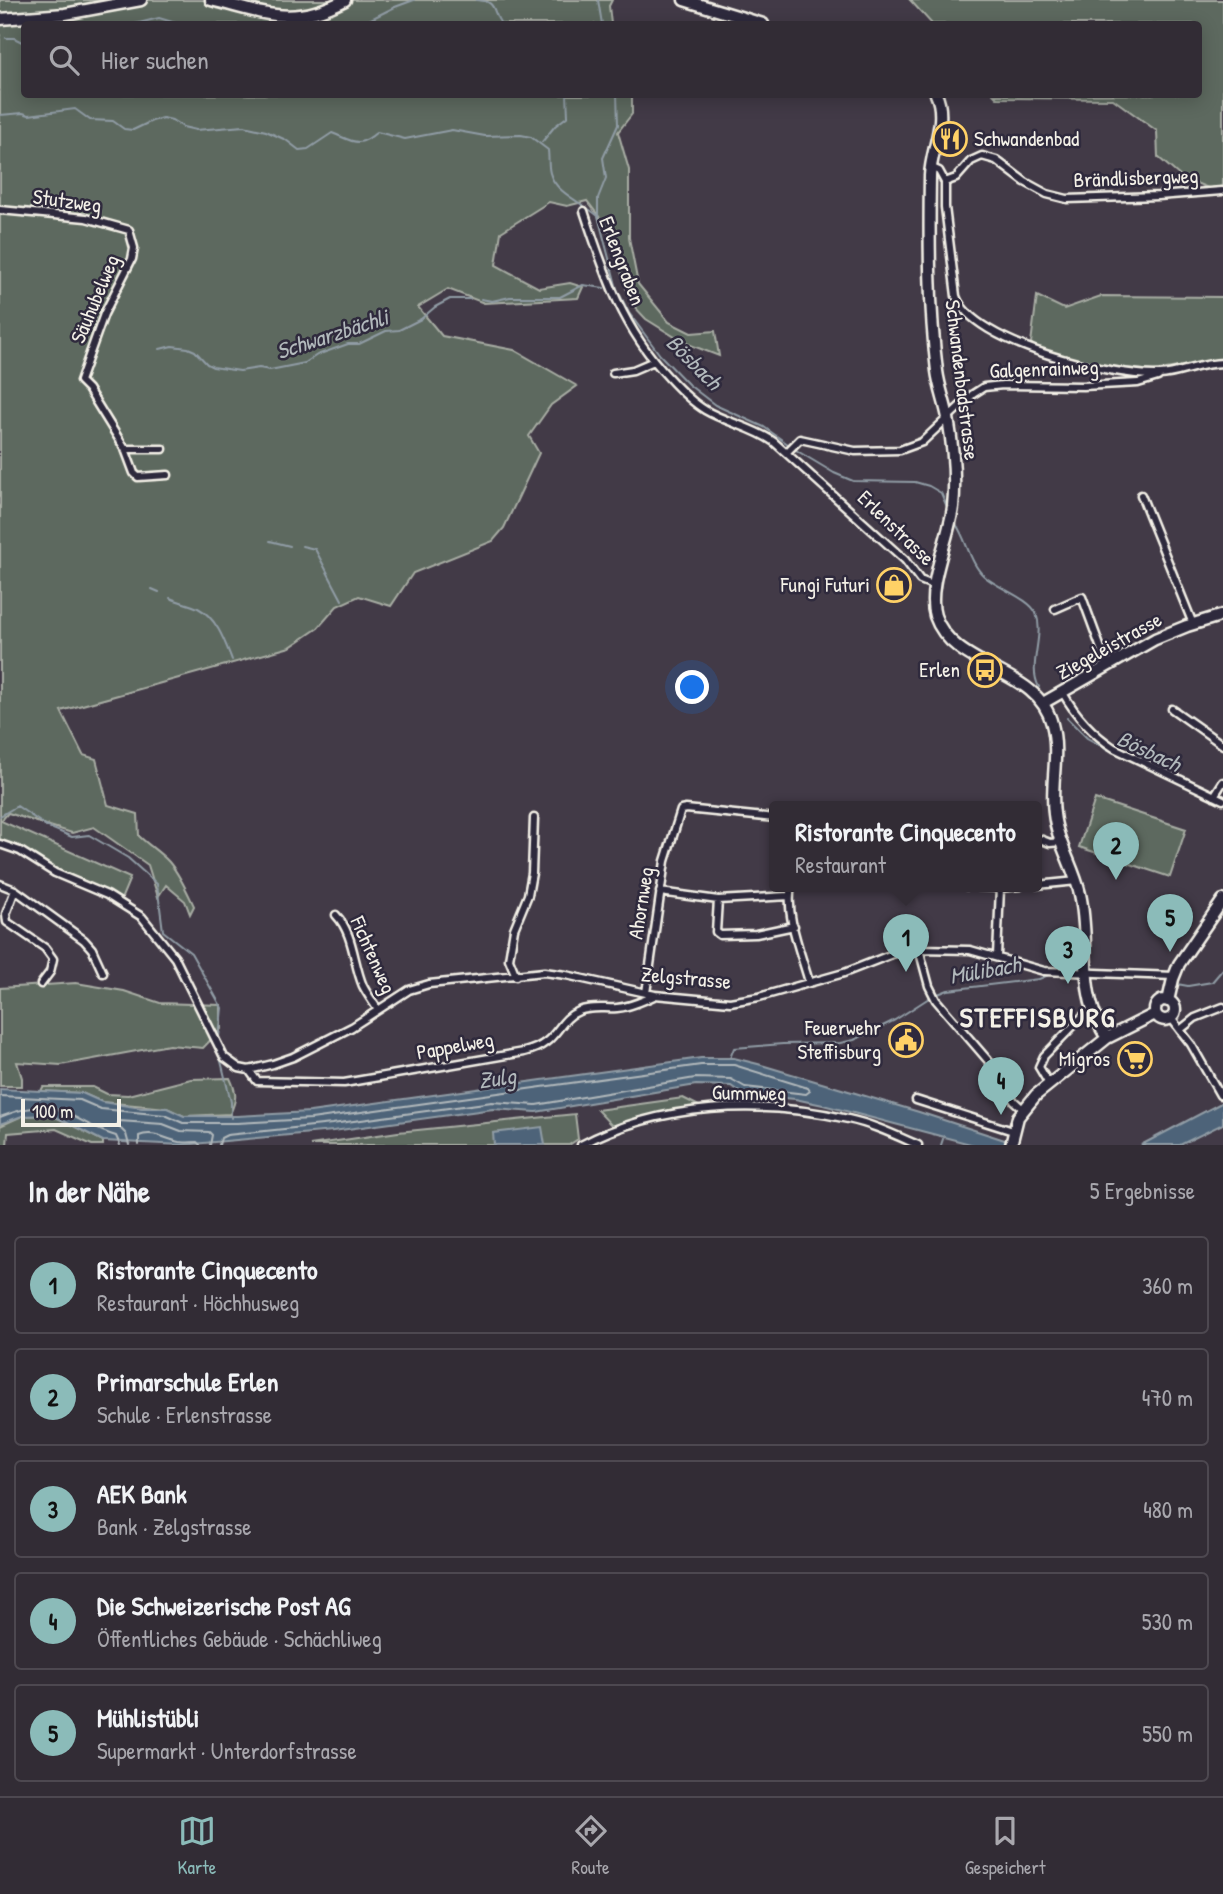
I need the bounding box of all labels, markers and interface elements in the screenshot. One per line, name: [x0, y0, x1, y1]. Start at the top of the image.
search box: [21, 21, 1202, 98]
icon: search: [45, 41, 83, 79]
text: Hier suchen: [101, 42, 209, 77]
restaurant icon: Schwandenbad: [931, 120, 969, 158]
place label: Schwandenbad: [974, 124, 1079, 153]
street label: Brändlisbergweg: [1073, 161, 1199, 194]
street label: Stutzweg: [31, 181, 103, 220]
street label: Erlengraben: [592, 212, 653, 309]
street label: Säuhubelweg: [63, 250, 126, 348]
street label: Schwandenbadstrasse: [938, 298, 987, 462]
water label: Schwarzbächli: [272, 300, 393, 366]
water label: Bösbach: [660, 327, 730, 397]
street label: Galgenrainweg: [989, 352, 1099, 385]
street label: Erlenstrasse: [851, 484, 941, 572]
shop icon: Fungi Futuri: [875, 566, 913, 604]
place label: Fungi Futuri: [780, 570, 870, 599]
street label: Ziegeleistrasse: [1051, 605, 1167, 686]
bus stop icon: Erlen: [966, 651, 1004, 689]
place label: Erlen: [919, 655, 960, 684]
your location: [675, 670, 709, 704]
water label: Bösbach: [1112, 722, 1187, 779]
popup: [769, 801, 1042, 892]
text: Ristorante Cinquecento: [795, 814, 1016, 849]
pin: 2: [1093, 822, 1139, 880]
text: Restaurant: [795, 849, 886, 880]
street label: Ahornweg: [621, 865, 661, 941]
pin: 5: [1147, 894, 1193, 952]
street label: Fichtenweg: [343, 911, 403, 998]
pin: 1: [883, 914, 929, 972]
pin: 3: [1045, 926, 1091, 984]
water label: Mülibach: [947, 948, 1024, 991]
street label: Zelgstrasse: [640, 959, 732, 996]
district label: STEFFISBURG: [960, 998, 1116, 1036]
place label: Feuerwehr Steffisburg: [797, 1013, 881, 1066]
public building icon: Feuerwehr Steffisburg: [887, 1021, 925, 1059]
street label: Pappelweg: [414, 1024, 496, 1067]
supermarket icon: Migros: [1116, 1040, 1154, 1078]
place label: Migros: [1059, 1044, 1110, 1073]
pin: 4: [978, 1057, 1024, 1115]
water label: Zulg: [476, 1059, 519, 1096]
street label: Gummweg: [712, 1077, 786, 1108]
scale bar: [21, 1096, 121, 1128]
text: 100 m: [32, 1098, 73, 1124]
text: In der Nähe: [28, 1171, 150, 1211]
text: 5 Ergebnisse: [1090, 1175, 1195, 1206]
text: Ristorante Cinquecento: [97, 1252, 318, 1287]
text: 1: [49, 1270, 57, 1301]
text: 360 m: [1142, 1270, 1193, 1301]
text: Restaurant · Höchhusweg: [97, 1287, 299, 1318]
text: Primarschule Erlen: [97, 1364, 278, 1399]
text: 2: [48, 1382, 58, 1413]
text: 470 m: [1142, 1382, 1193, 1413]
text: Schule · Erlenstrasse: [97, 1399, 272, 1430]
text: AEK Bank: [97, 1476, 187, 1511]
text: 3: [48, 1494, 58, 1525]
text: 480 m: [1143, 1494, 1193, 1525]
text: Bank · Zelgstrasse: [97, 1511, 251, 1542]
text: Die Schweizerische Post AG: [97, 1588, 350, 1623]
text: 4: [49, 1606, 57, 1637]
text: 530 m: [1142, 1606, 1193, 1637]
text: Öffentliches Gebäude · Schächliweg: [97, 1623, 382, 1654]
text: Mühlistübli: [97, 1700, 199, 1735]
text: 5: [48, 1718, 58, 1749]
text: 550 m: [1142, 1718, 1193, 1749]
text: Supermarkt · Unterdorfstrasse: [97, 1735, 357, 1766]
tab: Karte: [178, 1812, 216, 1880]
tab: Route: [572, 1812, 610, 1880]
tab: Gespeichert: [965, 1812, 1045, 1880]

